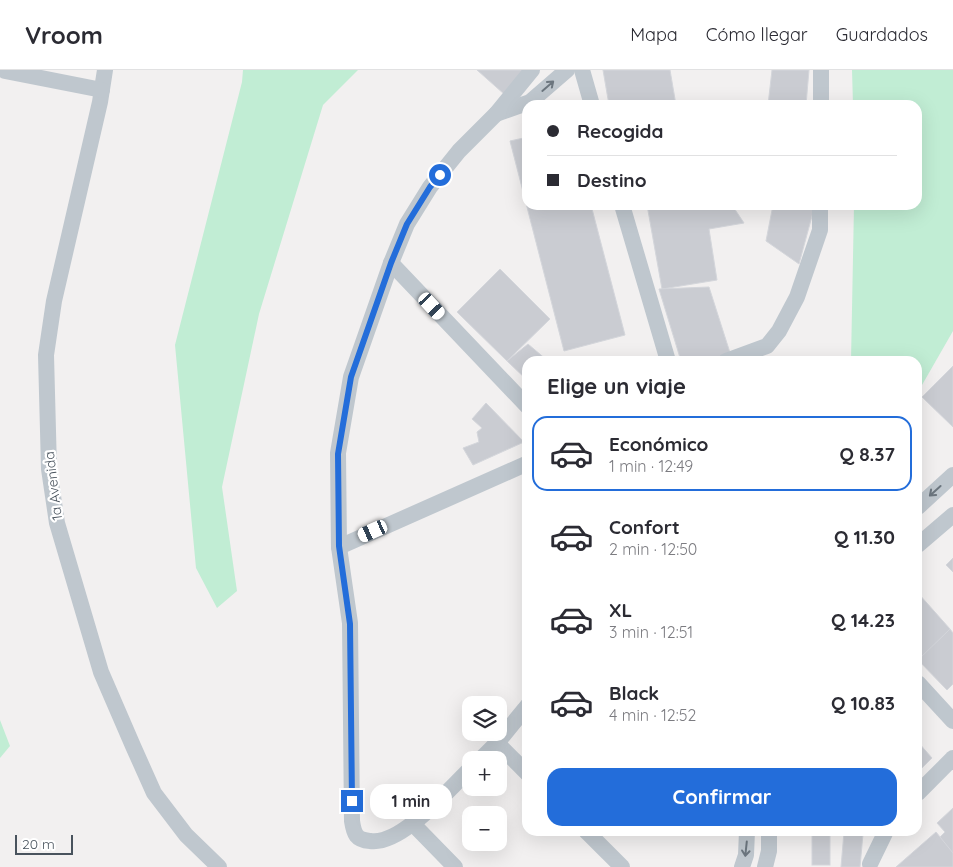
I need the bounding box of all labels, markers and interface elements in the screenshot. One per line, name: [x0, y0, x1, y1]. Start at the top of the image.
text: Vroom: [25, 20, 103, 50]
text: Mapa: [630, 23, 678, 46]
text: Cómo llegar: [706, 23, 808, 46]
text: Guardados: [836, 23, 928, 46]
one-way arrow: [542, 81, 555, 92]
text: Recogida: [577, 119, 663, 143]
route start: [429, 164, 451, 186]
text: Destino: [577, 168, 647, 192]
car: [416, 290, 447, 322]
text: Elige un viaje: [547, 372, 686, 400]
icon: car: [549, 431, 594, 476]
text: Económico: [609, 432, 708, 456]
text: Q 8.37: [840, 442, 895, 466]
street label: 1a Avenida: [40, 450, 66, 522]
text: 1 min · 12:49: [609, 456, 693, 476]
one-way arrow: [929, 485, 942, 497]
icon: car: [549, 514, 594, 559]
text: Confort: [609, 515, 680, 539]
car: [356, 518, 389, 544]
text: Q 11.30: [834, 525, 895, 549]
text: 2 min · 12:50: [609, 539, 697, 559]
icon: car: [549, 597, 594, 642]
text: XL: [609, 598, 632, 622]
text: Q 14.23: [831, 608, 895, 632]
text: 3 min · 12:51: [609, 622, 693, 642]
icon: car: [549, 680, 594, 725]
text: Black: [609, 681, 659, 705]
text: Q 10.83: [831, 691, 895, 715]
map controls: [462, 696, 507, 851]
button: layers: [462, 696, 507, 741]
text: 4 min · 12:52: [609, 705, 696, 725]
button: +: [462, 751, 507, 796]
button: Confirmar: [547, 768, 897, 826]
callout: 1 min: [370, 784, 452, 818]
route end: [341, 790, 363, 812]
text: 1 min: [392, 791, 430, 811]
button: −: [462, 806, 507, 851]
scale bar: [15, 832, 72, 855]
text: 20 m: [22, 835, 55, 853]
one-way arrow: [741, 841, 751, 857]

